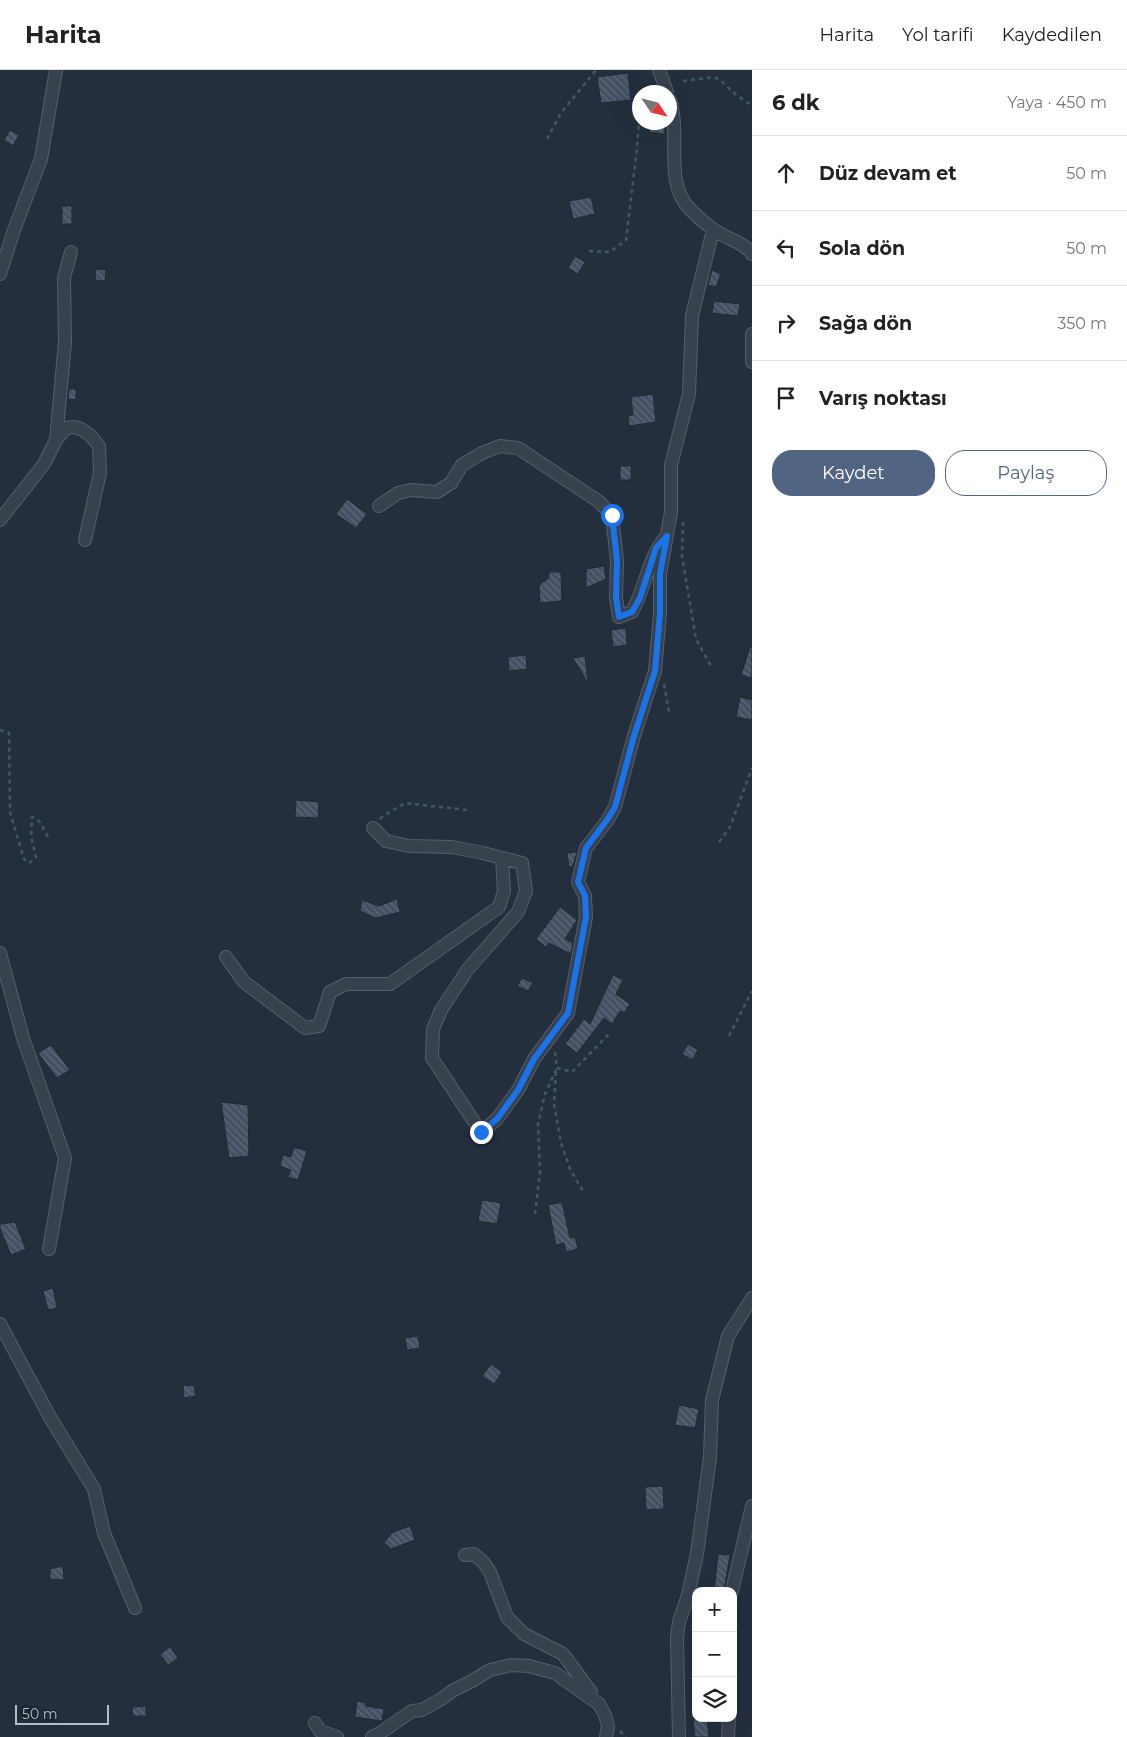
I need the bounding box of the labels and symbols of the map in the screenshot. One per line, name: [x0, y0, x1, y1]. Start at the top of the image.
north arrow: [632, 85, 677, 130]
route start: [601, 504, 624, 527]
route end: [470, 1121, 493, 1144]
scale bar: [15, 1702, 109, 1725]

